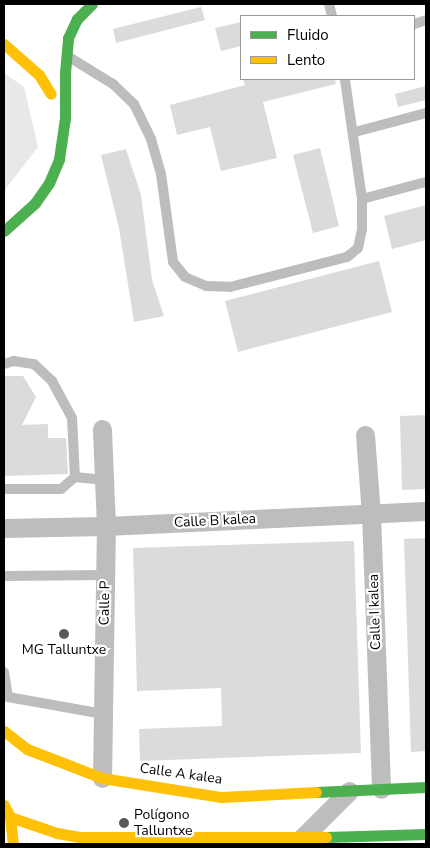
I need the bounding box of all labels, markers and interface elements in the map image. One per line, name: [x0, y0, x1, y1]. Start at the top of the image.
legend: [240, 15, 415, 80]
text: Fluido: [287, 25, 329, 45]
text: Lento: [287, 50, 325, 70]
street label: Calle B kalea: [174, 510, 256, 532]
street label: Calle I kalea: [365, 574, 385, 650]
street label: Calle P: [96, 580, 114, 626]
marker: MG Talluntxe: [58, 628, 70, 640]
place label: MG Talluntxe: [22, 642, 106, 658]
street label: Calle A kalea: [139, 760, 223, 788]
place label: Polígono Talluntxe: [134, 807, 193, 840]
marker: Polígono Talluntxe: [118, 817, 130, 829]

